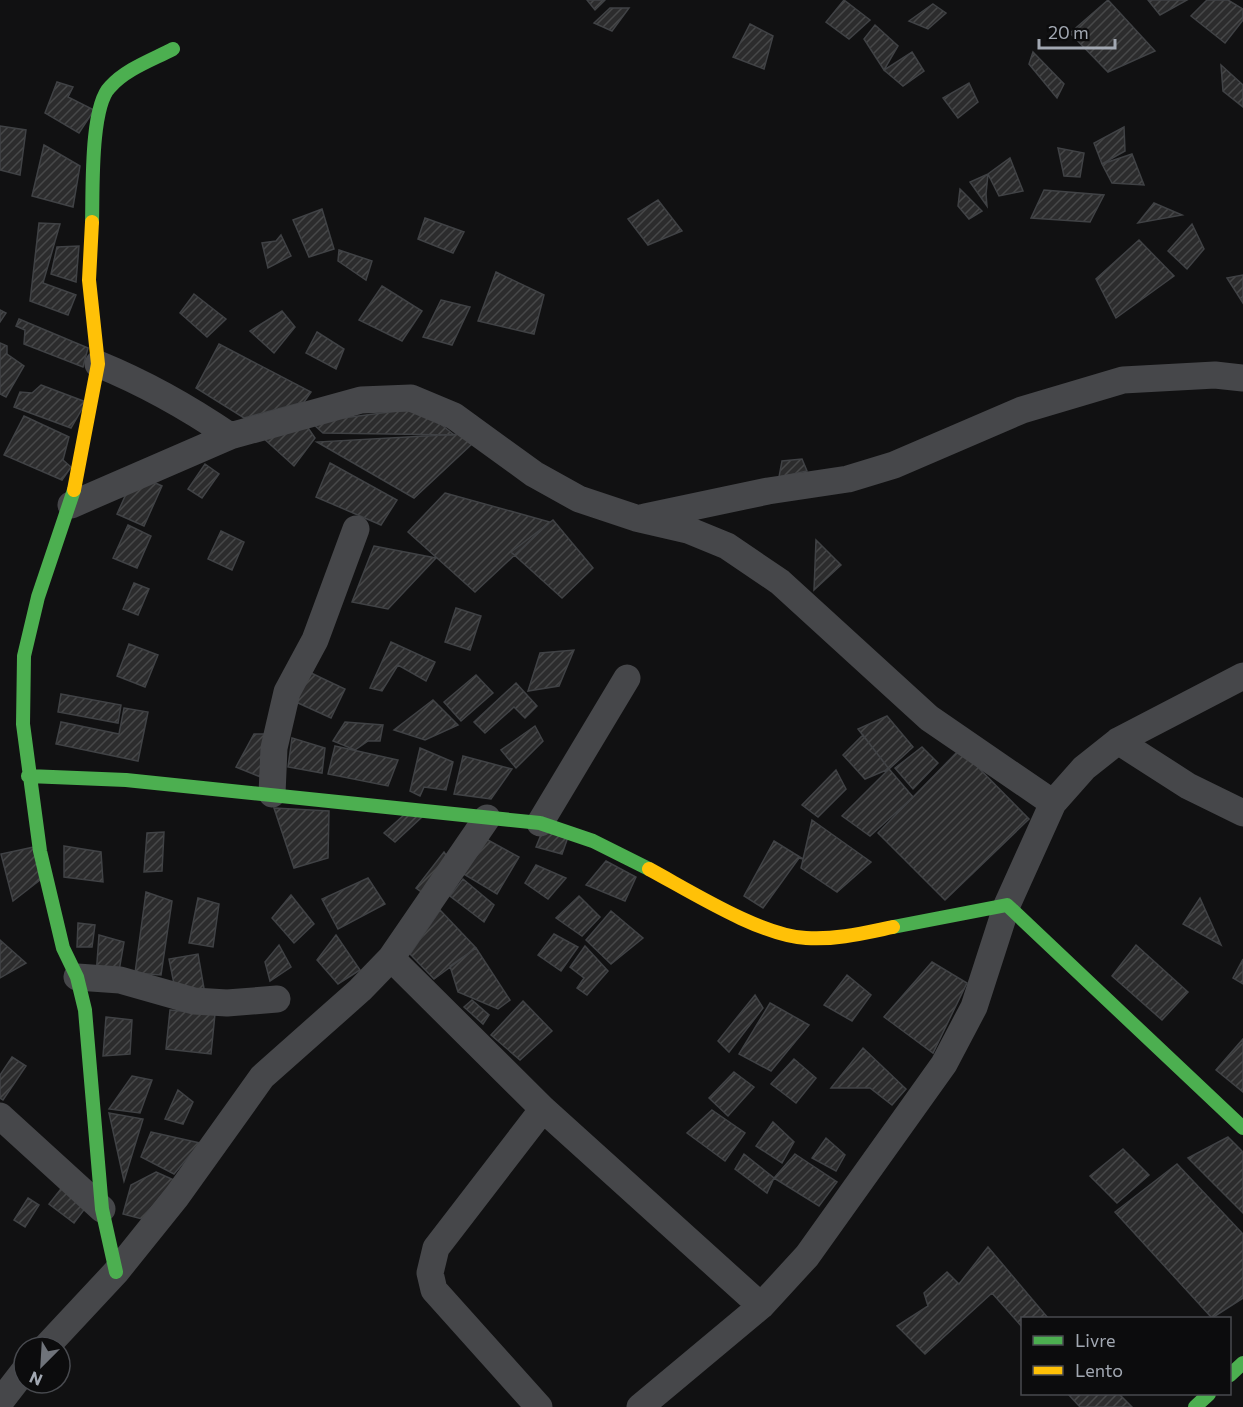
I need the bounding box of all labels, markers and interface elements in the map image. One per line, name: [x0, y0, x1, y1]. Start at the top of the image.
scale bar: [1039, 12, 1116, 50]
text: 20 m: [1048, 21, 1089, 43]
legend: [1021, 1317, 1231, 1395]
text: Livre: [1075, 1329, 1116, 1351]
north arrow: [12, 1335, 72, 1395]
text: Lento: [1075, 1359, 1123, 1381]
text: N: [26, 1368, 45, 1390]

